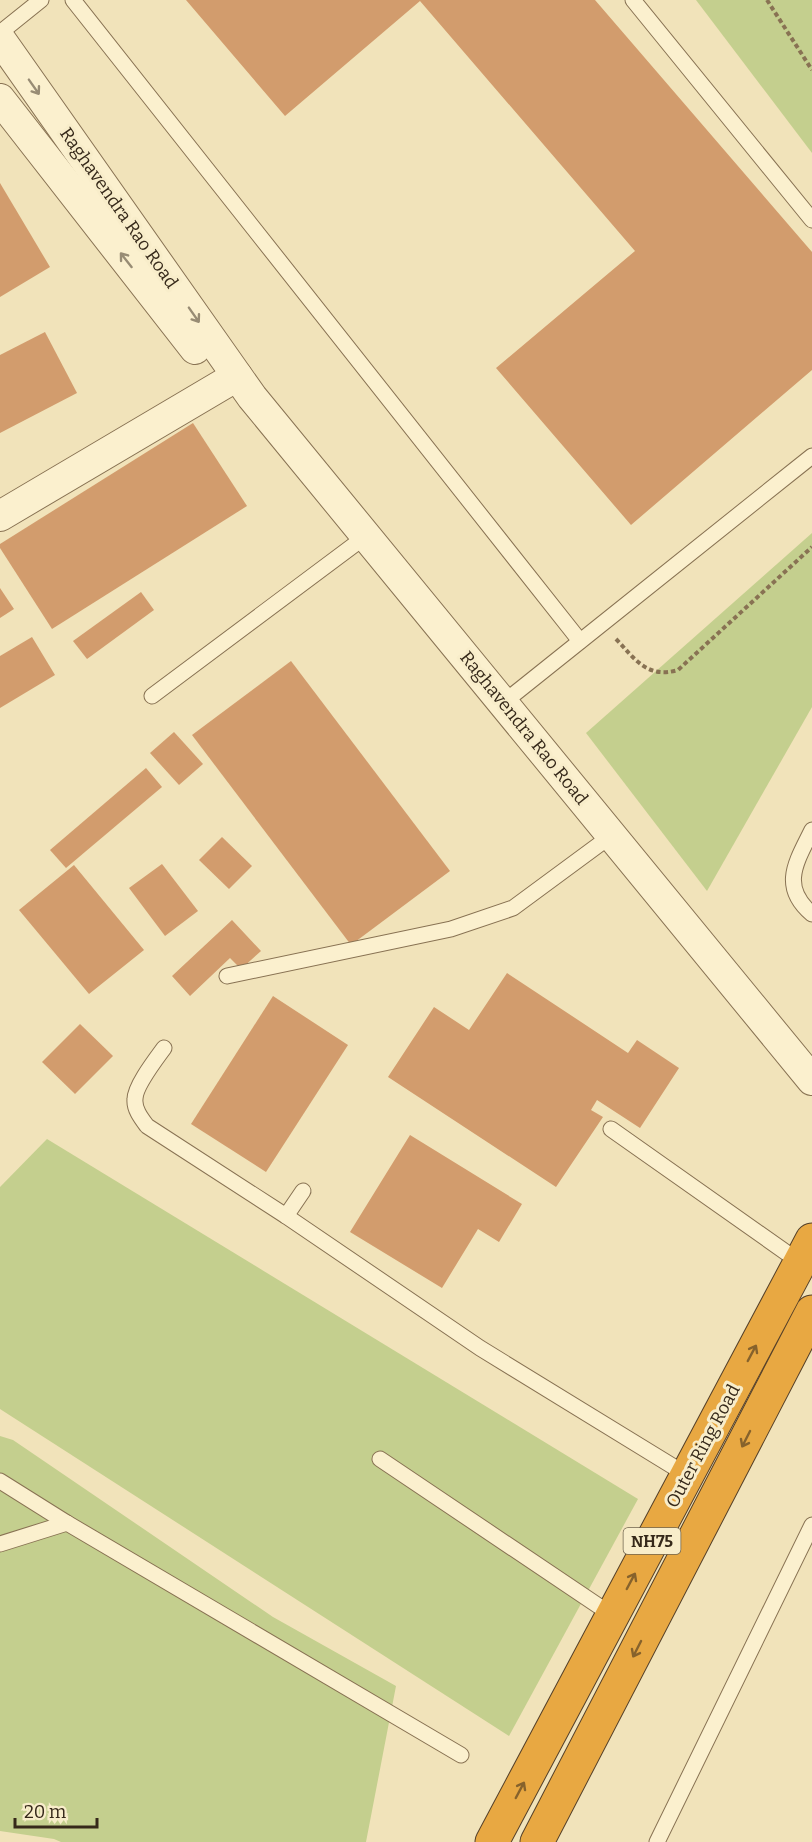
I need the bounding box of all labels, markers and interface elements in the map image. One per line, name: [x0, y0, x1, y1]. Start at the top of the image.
one-way arrow: [28, 79, 40, 95]
street label: Raghavendra Rao Road: [55, 123, 183, 293]
one-way arrow: [119, 253, 132, 269]
one-way arrow: [188, 307, 201, 323]
street label: Raghavendra Rao Road: [455, 647, 593, 810]
one-way arrow: [747, 1345, 758, 1363]
street label: Outer Ring Road: [661, 1380, 745, 1511]
one-way arrow: [740, 1429, 752, 1447]
road number: NH75: [624, 1528, 680, 1554]
one-way arrow: [625, 1572, 637, 1590]
one-way arrow: [631, 1640, 643, 1657]
one-way arrow: [514, 1782, 526, 1800]
scale bar: [15, 1791, 98, 1829]
text: 20 m: [24, 1801, 66, 1823]

